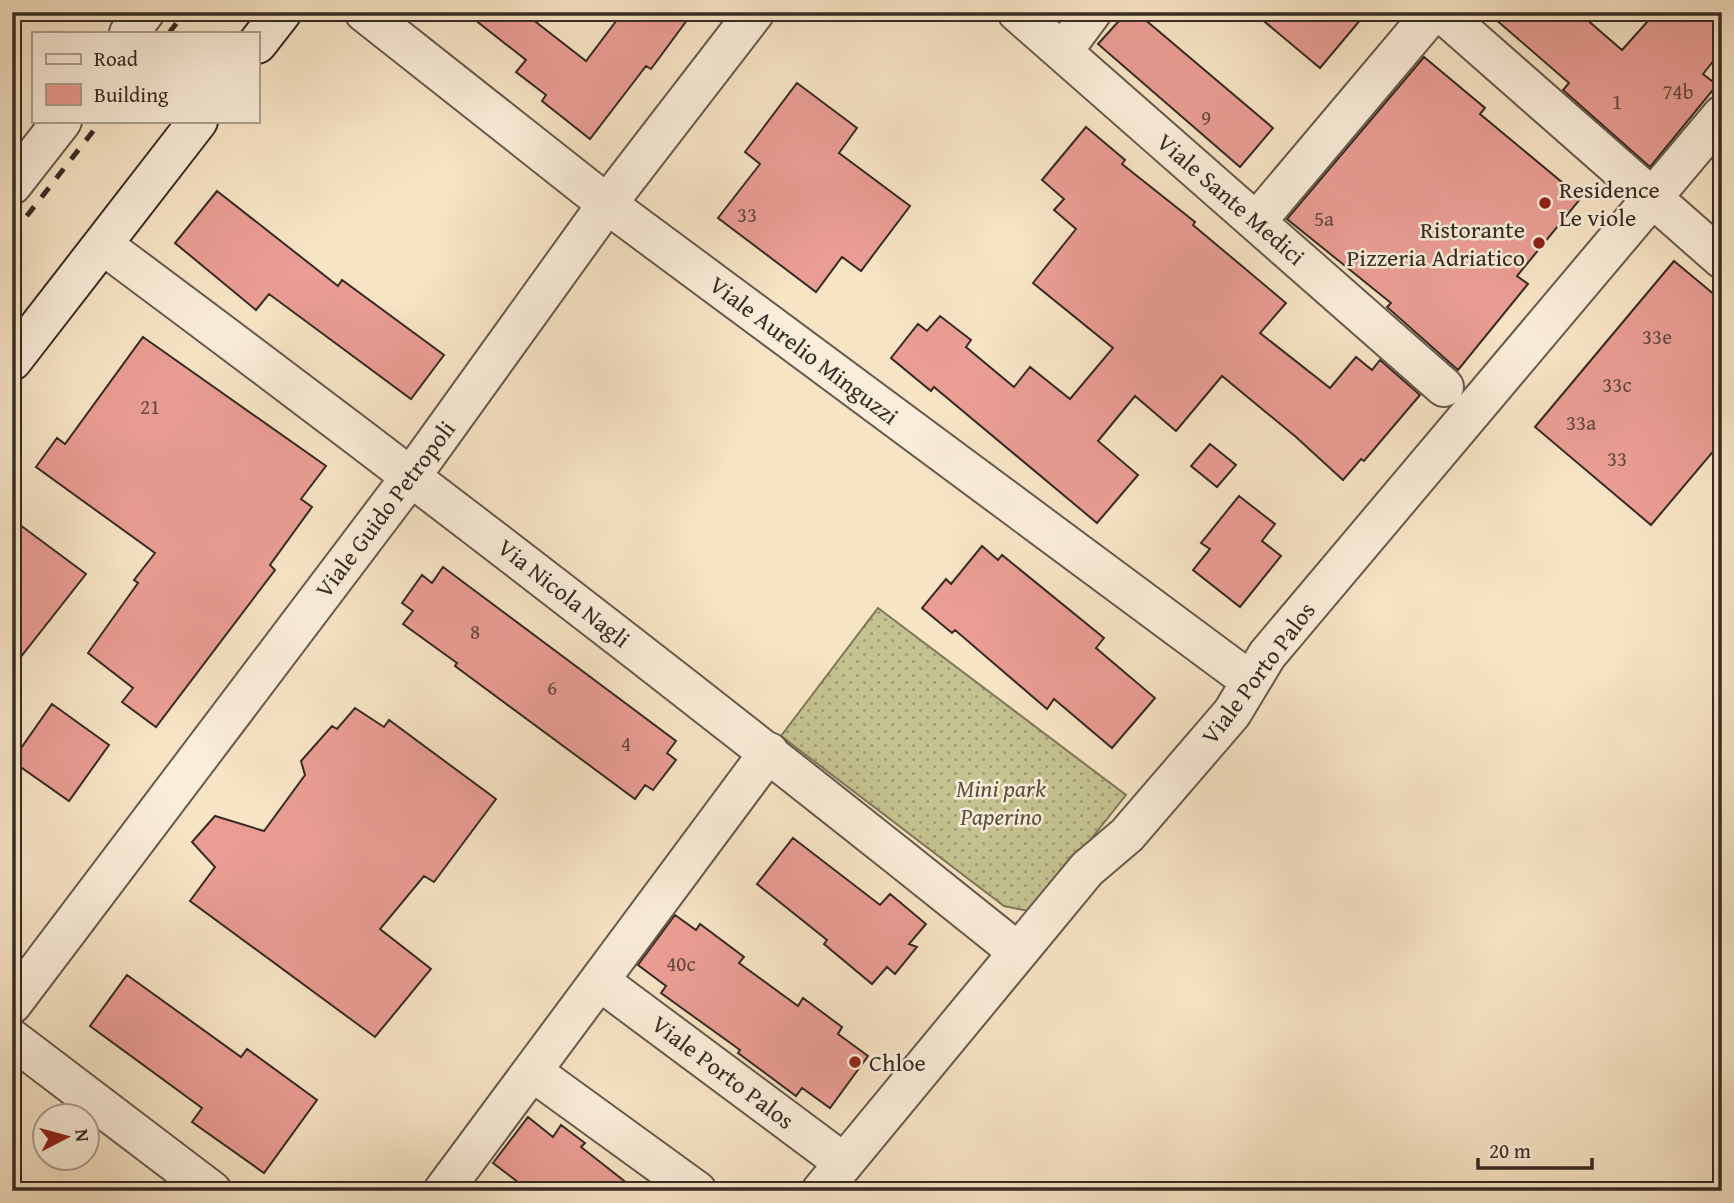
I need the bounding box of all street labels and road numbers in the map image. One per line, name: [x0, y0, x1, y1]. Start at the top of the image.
street label: Viale Sante Medici: [1149, 125, 1313, 274]
street label: Viale Aurelio Minguzzi: [702, 267, 906, 433]
street label: Viale Guido Petropoli: [307, 413, 464, 605]
street label: Via Nicola Nagli: [490, 530, 638, 656]
street label: Viale Porto Palos: [1193, 594, 1323, 752]
street label: Viale Porto Palos: [644, 1007, 802, 1137]

